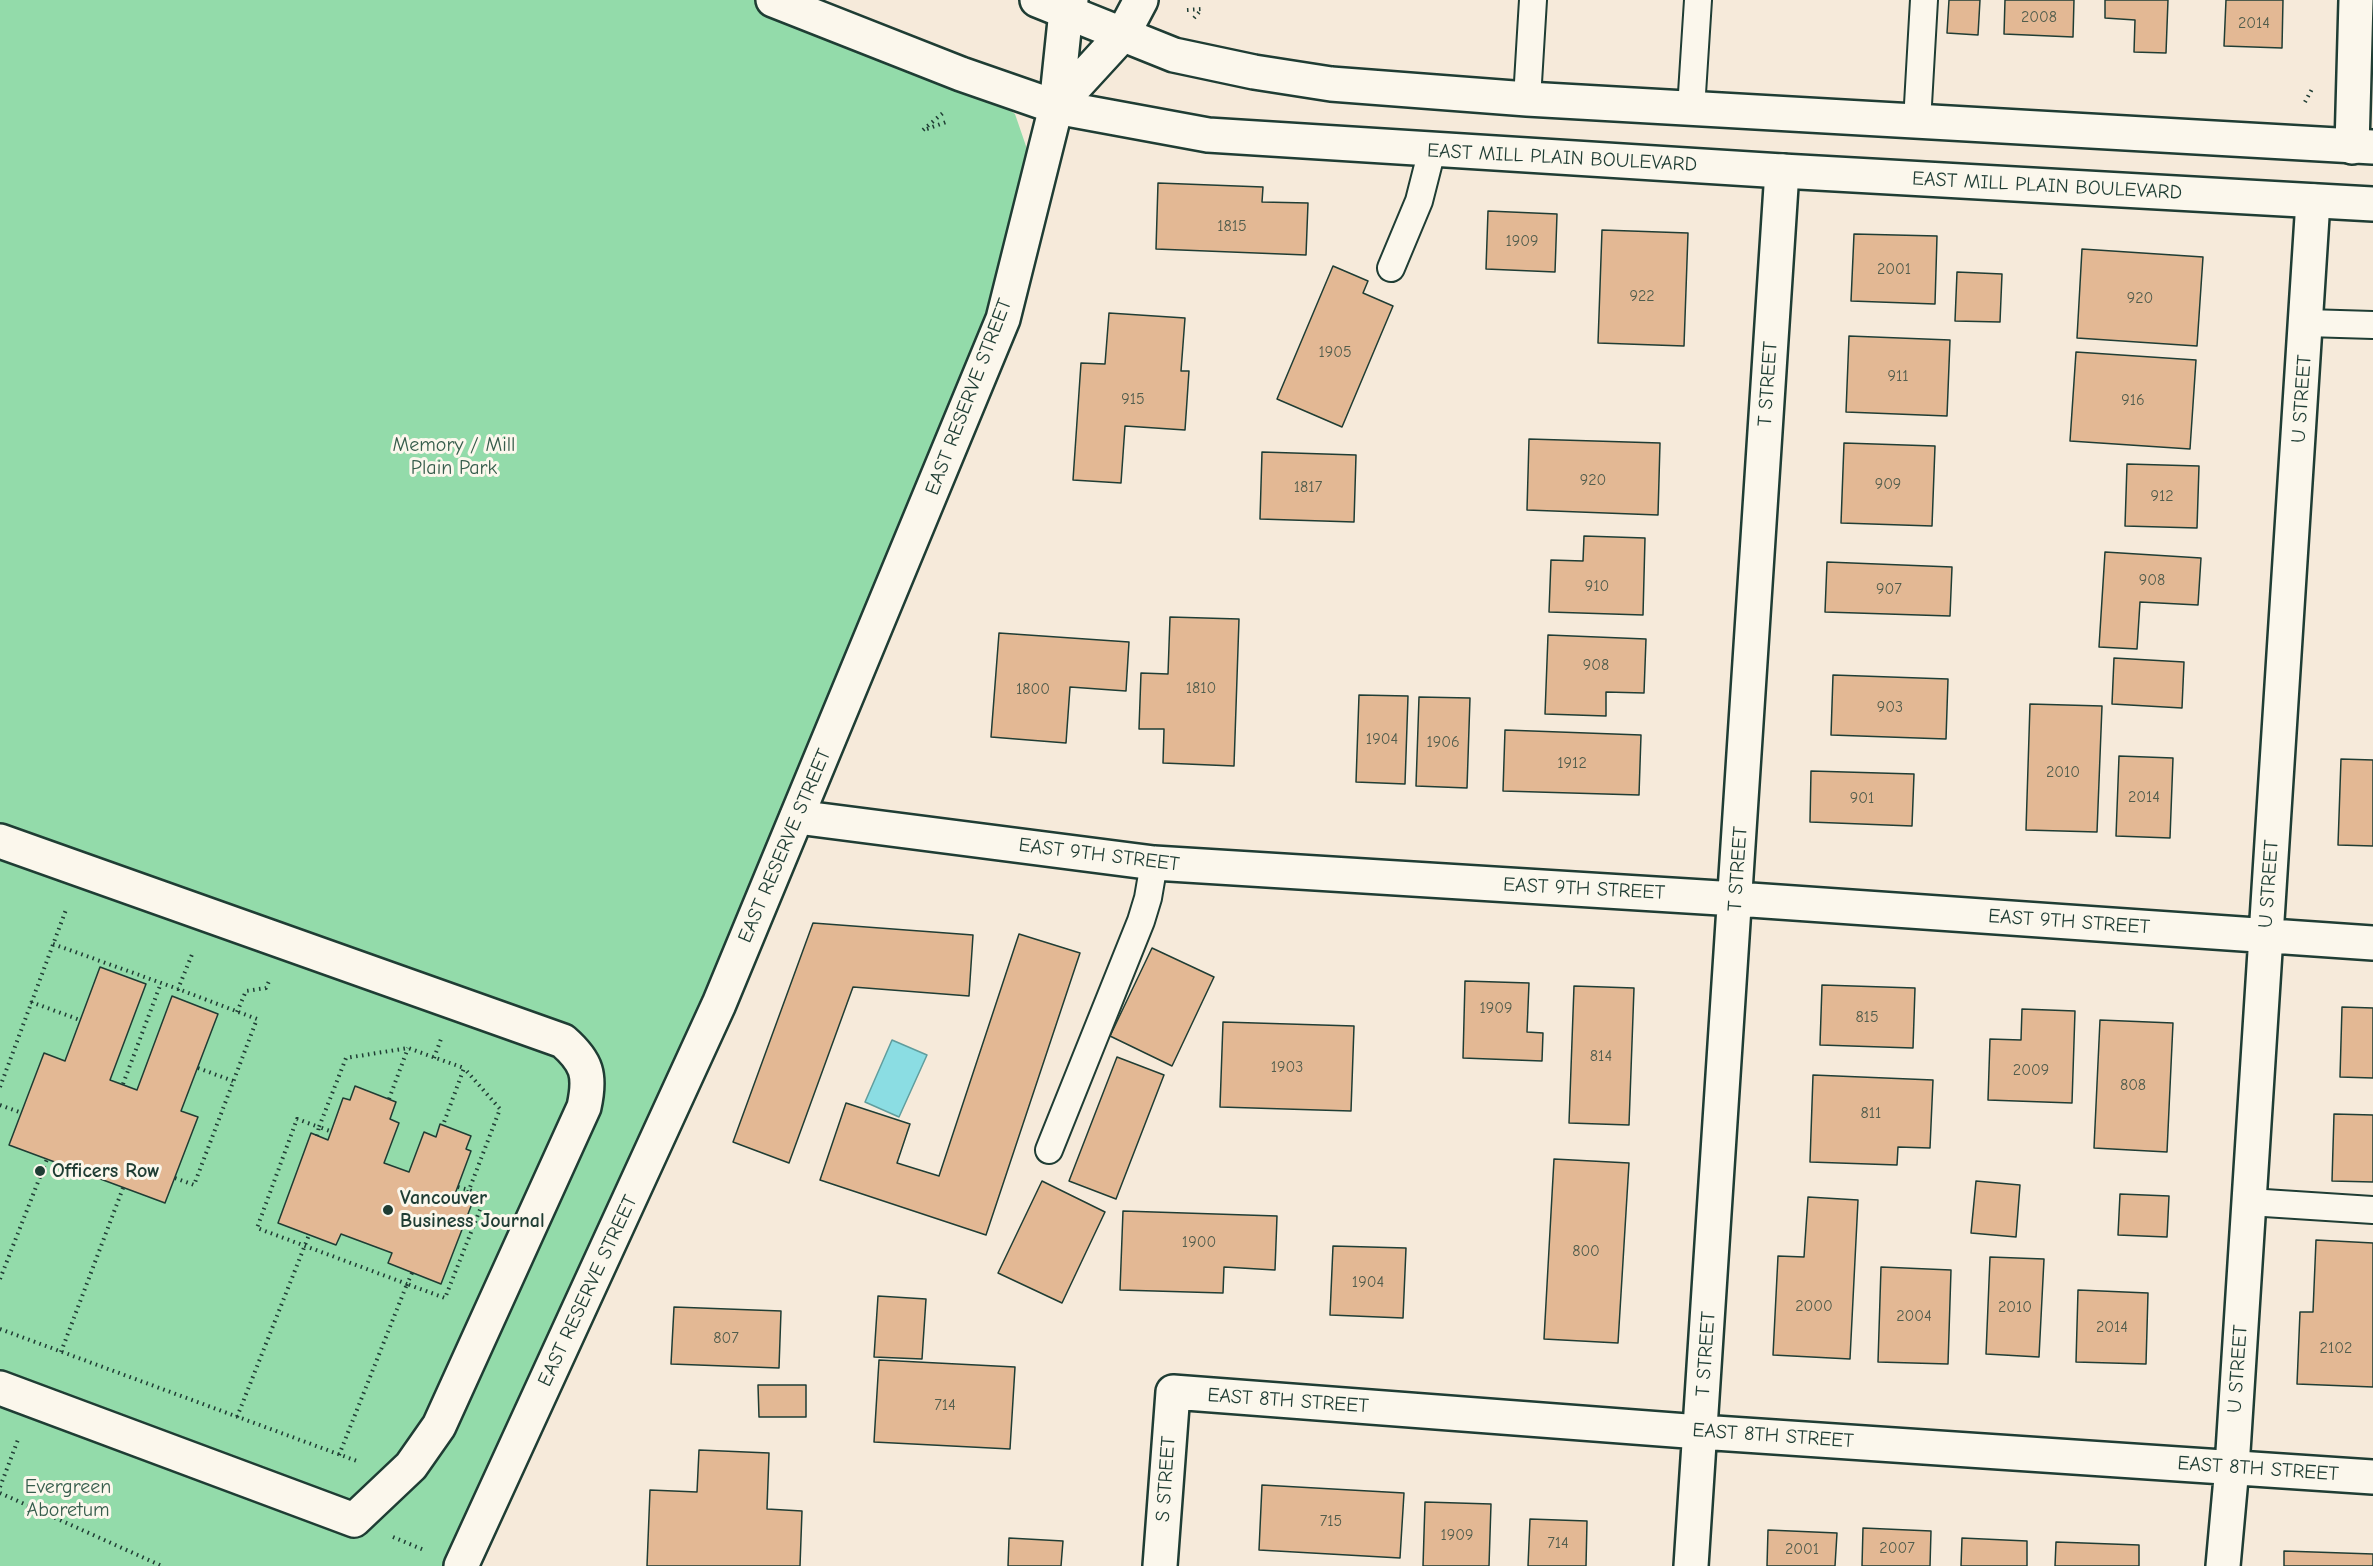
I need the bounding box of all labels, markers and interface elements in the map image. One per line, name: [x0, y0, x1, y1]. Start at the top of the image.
house number: 2008: [2021, 7, 2057, 27]
house number: 2014: [2238, 13, 2270, 33]
street label: EAST MILL PLAIN BOULEVARD: [1426, 139, 1698, 177]
street label: EAST MILL PLAIN BOULEVARD: [1911, 167, 2183, 205]
house number: 1815: [1217, 216, 1247, 236]
house number: 1909: [1505, 231, 1539, 251]
house number: 2001: [1877, 259, 1911, 279]
house number: 922: [1629, 286, 1655, 306]
house number: 920: [2127, 288, 2153, 308]
street label: EAST RESERVE STREET: [920, 295, 1018, 499]
street label: T STREET: [1753, 341, 1783, 427]
house number: 1905: [1318, 342, 1352, 362]
street label: U STREET: [2287, 354, 2317, 444]
house number: 911: [1887, 366, 1909, 386]
house number: 915: [1121, 389, 1145, 409]
house number: 916: [2121, 390, 2145, 410]
park label: Memory / Mill Plain Park: [393, 433, 515, 480]
house number: 920: [1580, 470, 1606, 490]
house number: 909: [1875, 474, 1901, 494]
house number: 1817: [1294, 477, 1322, 497]
house number: 912: [2150, 486, 2174, 506]
house number: 908: [2139, 570, 2165, 590]
house number: 910: [1585, 576, 1609, 596]
house number: 907: [1876, 579, 1902, 599]
house number: 908: [1583, 655, 1609, 675]
house number: 1810: [1186, 678, 1216, 698]
house number: 1800: [1016, 679, 1050, 699]
house number: 903: [1877, 697, 1903, 717]
house number: 1904: [1366, 729, 1398, 749]
house number: 1906: [1426, 732, 1460, 752]
street label: EAST RESERVE STREET: [733, 745, 837, 947]
house number: 1912: [1557, 753, 1587, 773]
house number: 2010: [2046, 762, 2080, 782]
house number: 2014: [2128, 787, 2160, 807]
house number: 901: [1850, 788, 1874, 808]
street label: T STREET: [1723, 826, 1753, 912]
street label: EAST 9TH STREET: [1017, 833, 1181, 877]
street label: U STREET: [2254, 839, 2284, 929]
street label: EAST 9TH STREET: [1502, 873, 1666, 905]
street label: EAST 9TH STREET: [1987, 904, 2151, 940]
house number: 1909: [1479, 998, 1513, 1018]
house number: 815: [1855, 1007, 1879, 1027]
house number: 814: [1590, 1046, 1612, 1066]
house number: 1903: [1271, 1057, 1303, 1077]
house number: 2009: [2013, 1060, 2049, 1080]
house number: 808: [2120, 1075, 2146, 1095]
house number: 811: [1861, 1103, 1881, 1123]
place label: Officers Row: [52, 1159, 160, 1183]
marker: Officers Row: [33, 1164, 47, 1178]
place label: Vancouver Business Journal: [400, 1186, 545, 1233]
street label: EAST RESERVE STREET: [533, 1192, 643, 1390]
marker: Vancouver Business Journal: [381, 1203, 395, 1217]
house number: 1900: [1182, 1232, 1216, 1252]
house number: 800: [1572, 1241, 1600, 1261]
house number: 1904: [1352, 1272, 1384, 1292]
house number: 2000: [1795, 1296, 1833, 1316]
house number: 2010: [1998, 1297, 2032, 1317]
house number: 2004: [1896, 1306, 1932, 1326]
street label: T STREET: [1691, 1311, 1721, 1397]
house number: 2014: [2096, 1317, 2128, 1337]
street label: U STREET: [2223, 1324, 2253, 1414]
house number: 807: [713, 1328, 739, 1348]
house number: 2102: [2320, 1338, 2352, 1358]
street label: EAST 8TH STREET: [1207, 1383, 1369, 1419]
house number: 714: [934, 1395, 956, 1415]
street label: EAST 8TH STREET: [1692, 1418, 1854, 1454]
street label: S STREET: [1151, 1435, 1181, 1523]
street label: EAST 8TH STREET: [2177, 1451, 2339, 1487]
park label: Evergreen Aboretum: [25, 1475, 111, 1522]
house number: 715: [1320, 1511, 1342, 1531]
house number: 1909: [1440, 1525, 1474, 1545]
house number: 714: [1547, 1533, 1569, 1553]
house number: 2007: [1879, 1538, 1915, 1558]
house number: 2001: [1785, 1539, 1819, 1559]

